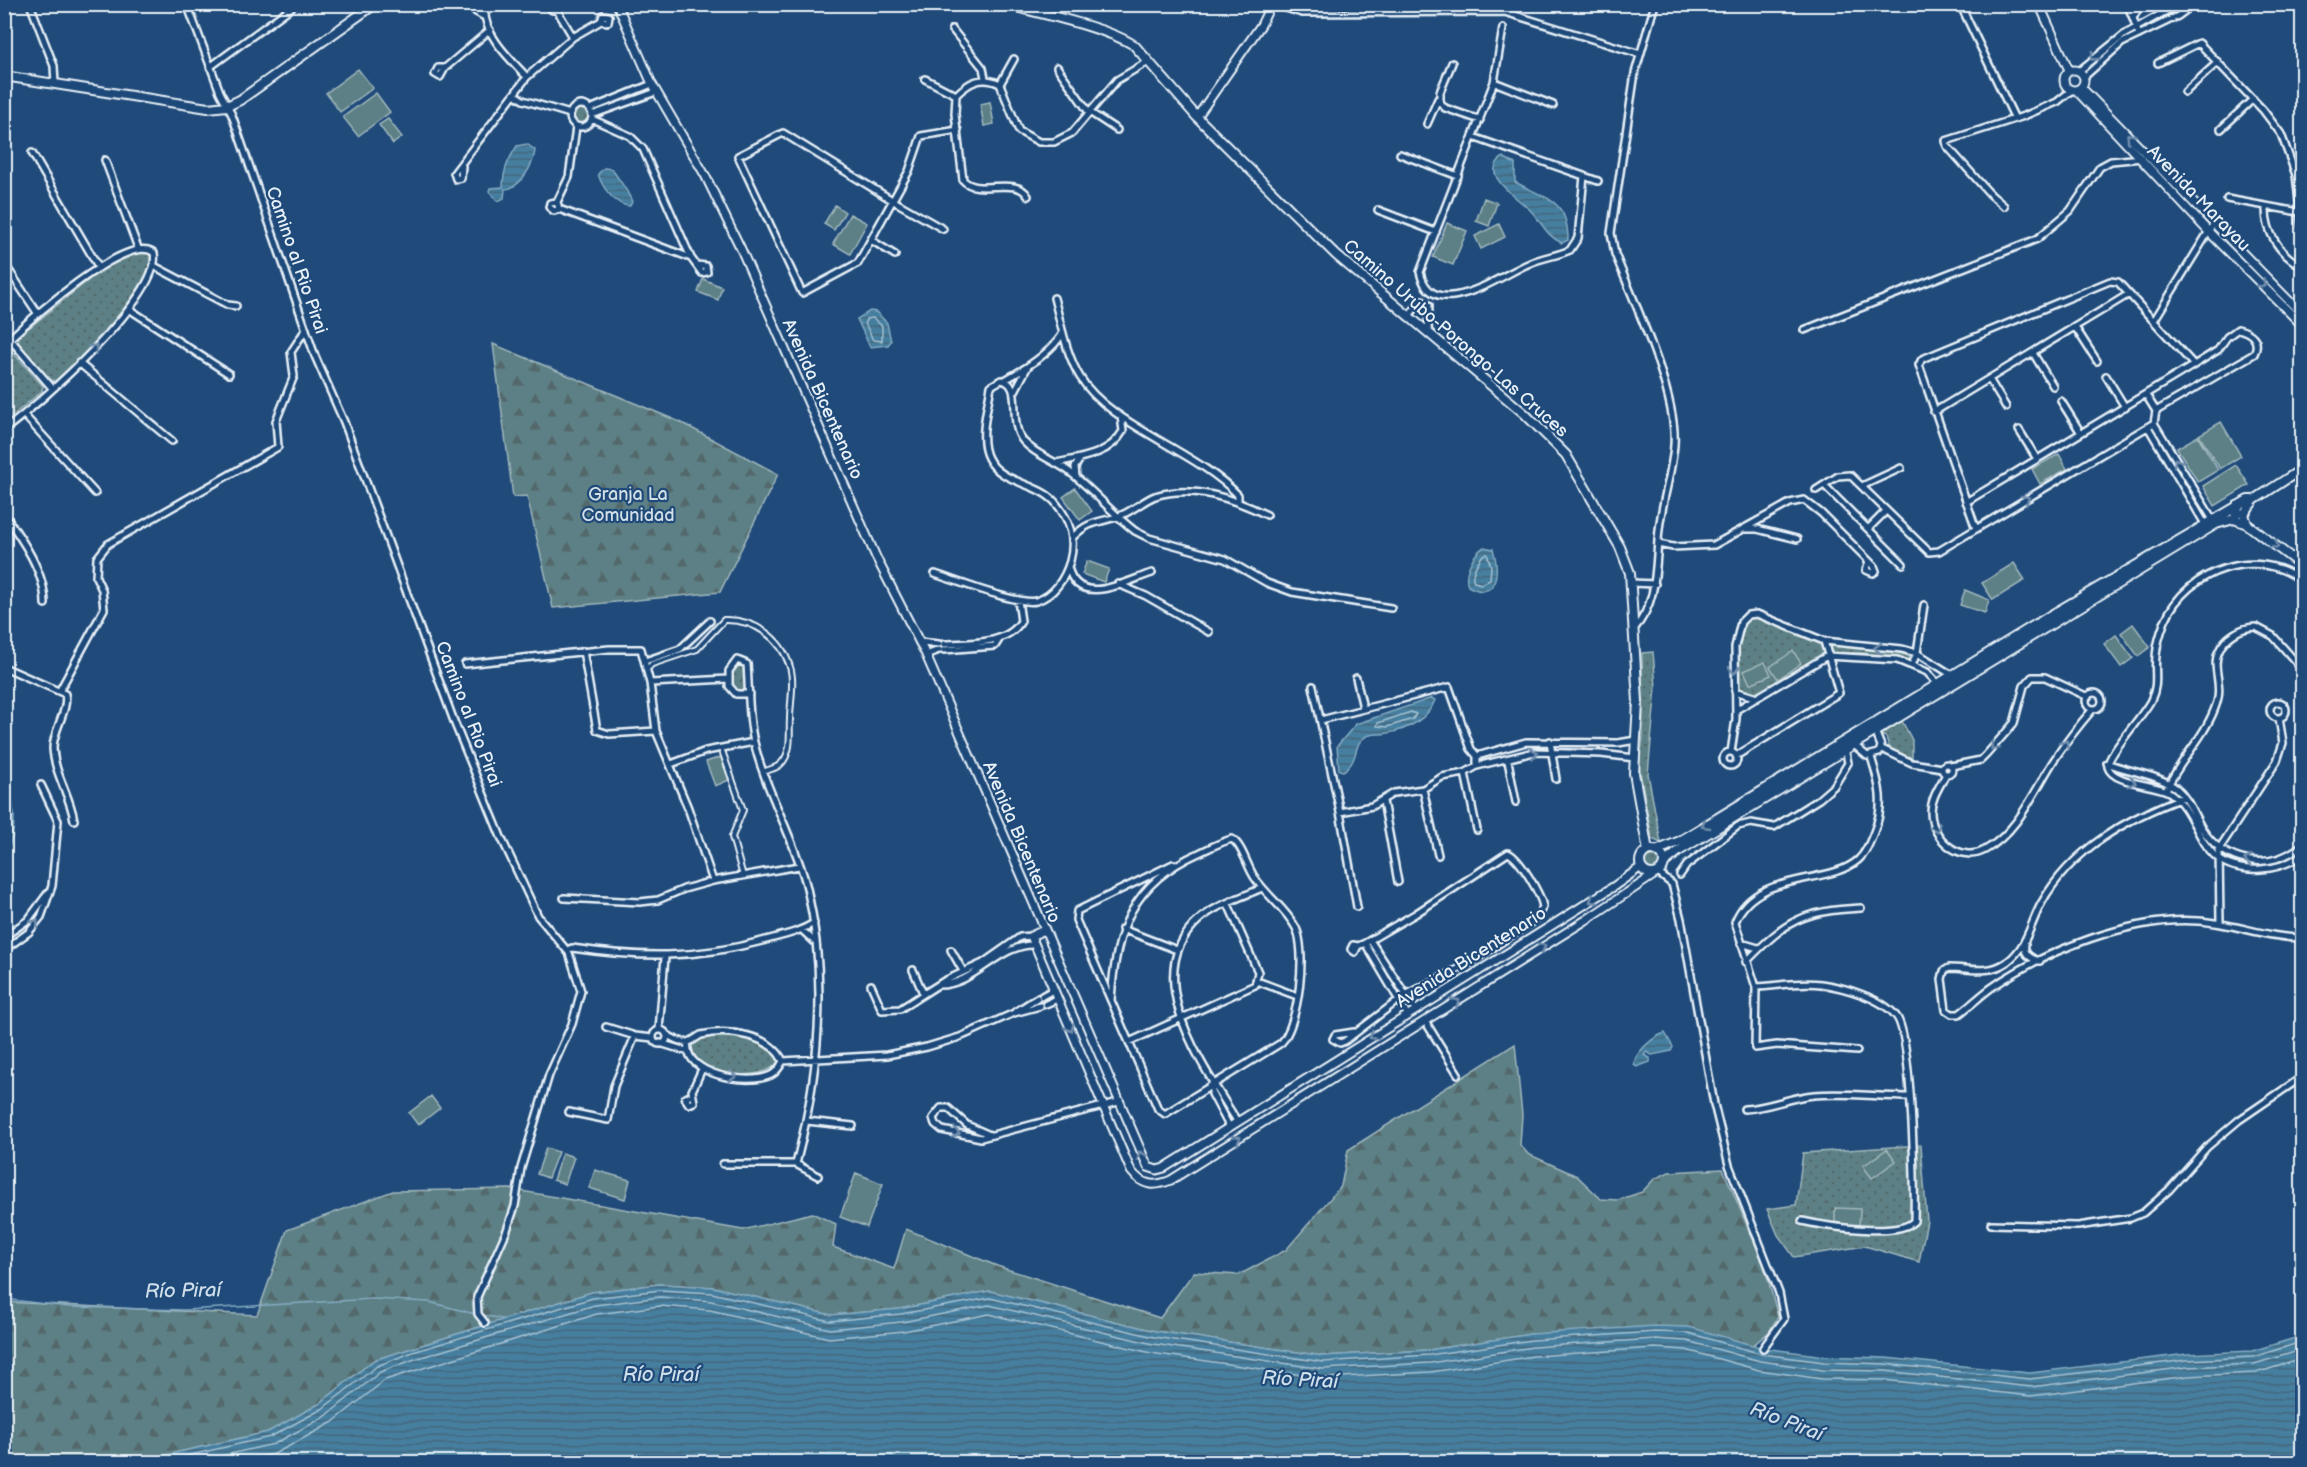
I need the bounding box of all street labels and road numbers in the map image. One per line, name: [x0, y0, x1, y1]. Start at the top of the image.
street label: Avenida Marayau: [2143, 141, 2255, 256]
street label: Camino al Rio Pirai: [261, 184, 332, 337]
street label: Camino Urubo-Porongo-Las Cruces: [1339, 235, 1572, 442]
street label: Avenida Bicentenario: [778, 316, 867, 483]
street label: Camino al Rio Pirai: [431, 638, 506, 790]
street label: Avenida Bicentenario: [978, 758, 1065, 926]
street label: Avenida Bicentenario: [1392, 903, 1550, 1012]

